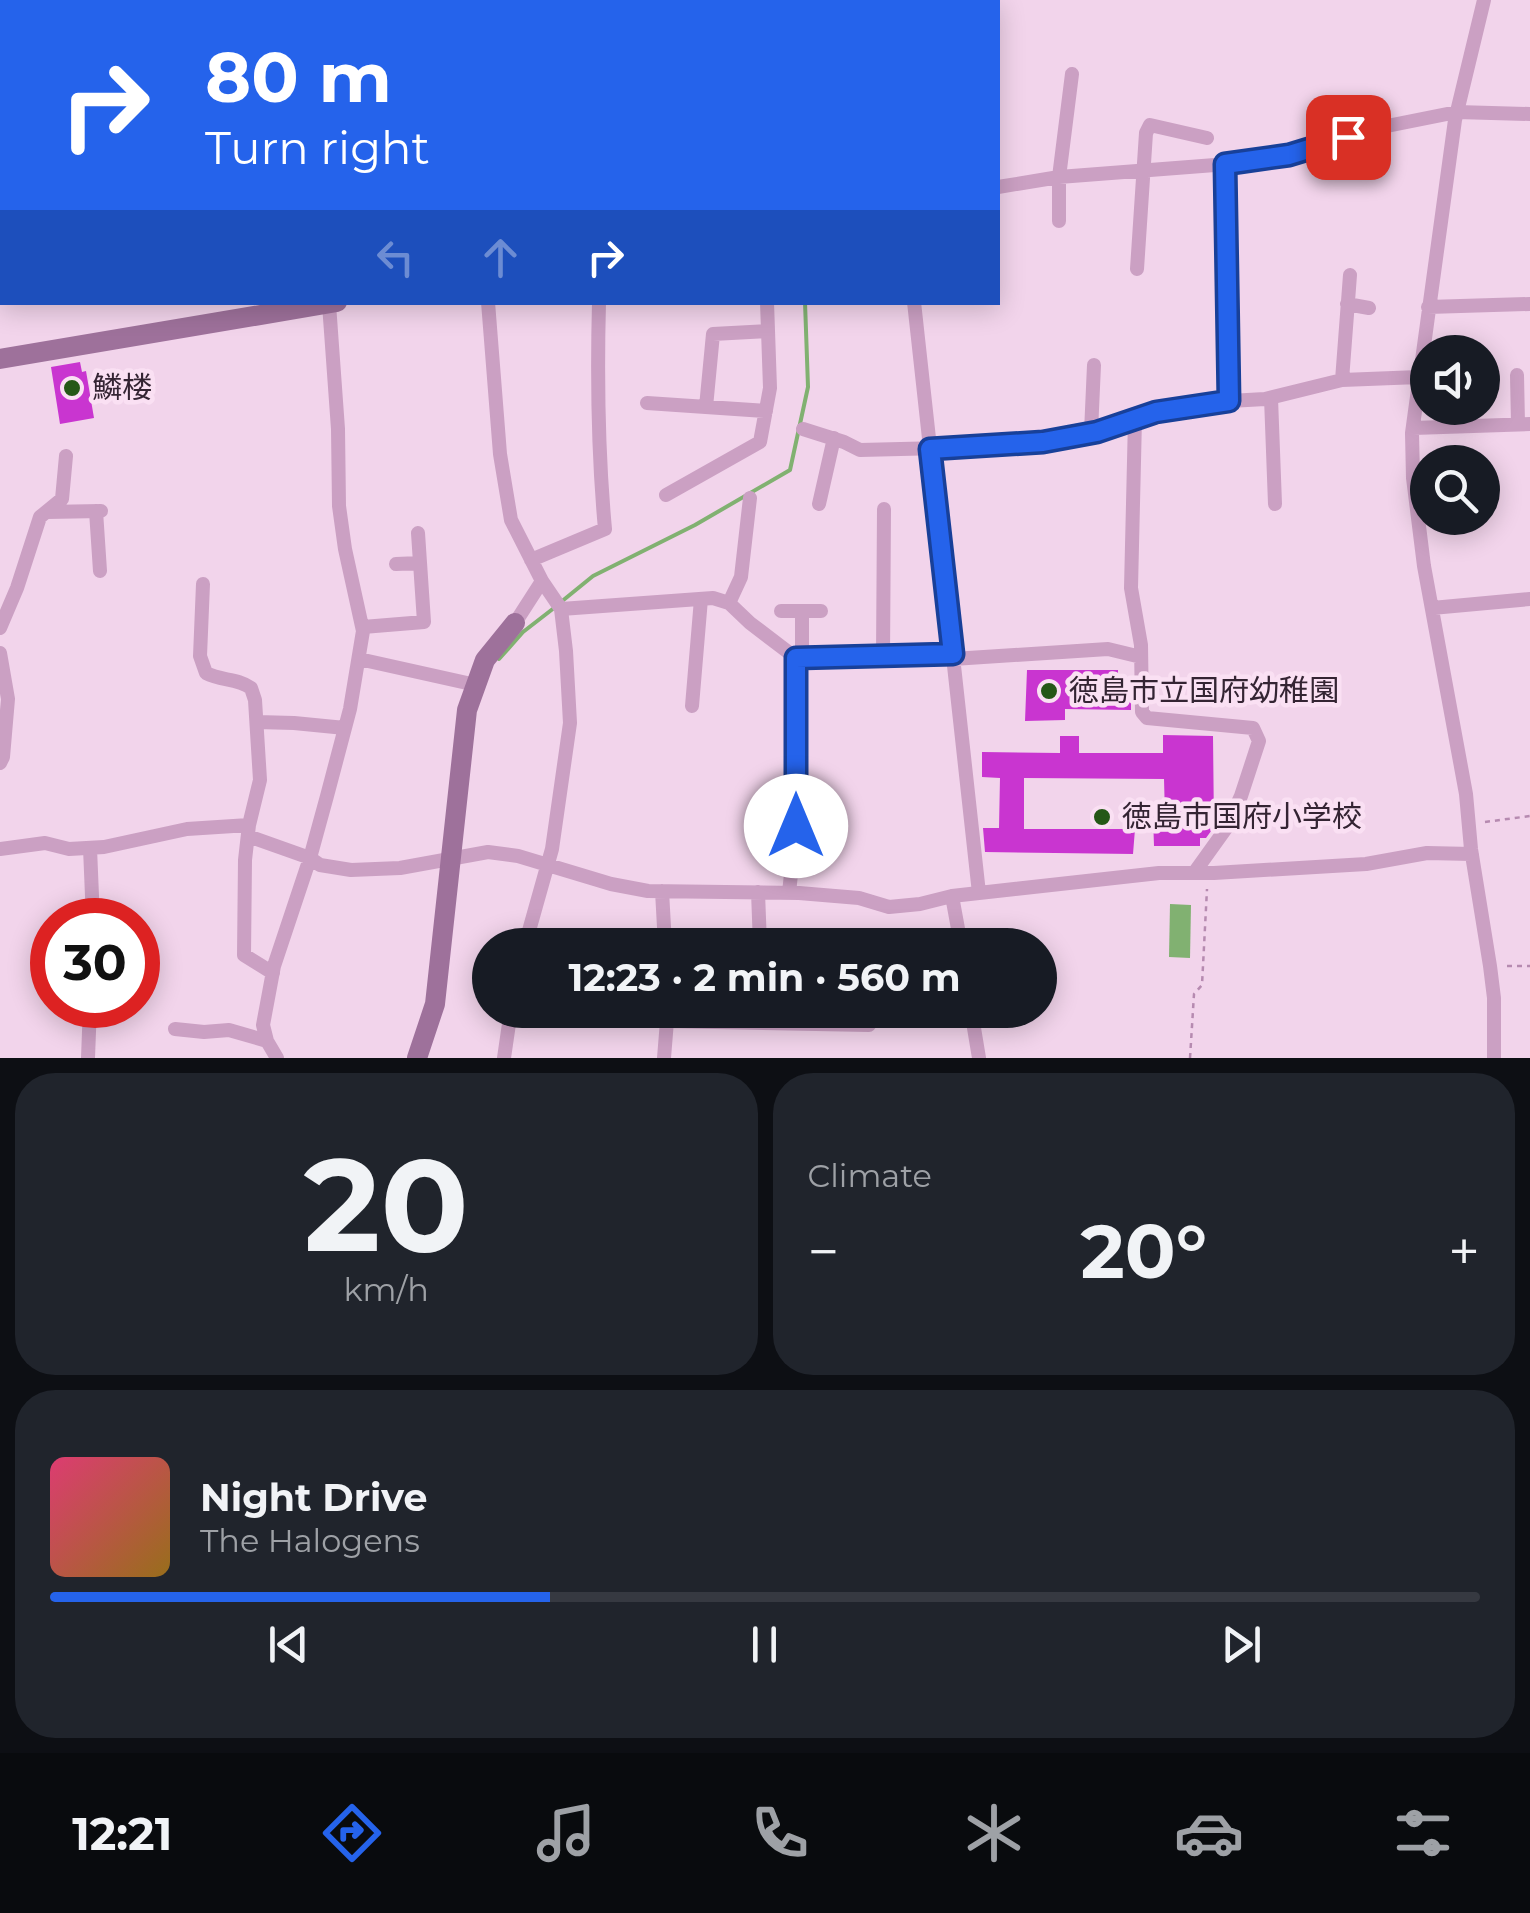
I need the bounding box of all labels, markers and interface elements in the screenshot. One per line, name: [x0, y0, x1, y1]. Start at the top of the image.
text: 80 m: [205, 34, 392, 120]
icon: right: [40, 40, 170, 170]
pin: [1306, 95, 1391, 180]
icon: arrive: [1321, 110, 1376, 165]
text: Turn right: [205, 120, 430, 175]
icon: left: [368, 230, 423, 285]
icon: ahead: [473, 230, 528, 285]
icon: right: [578, 230, 633, 285]
map controls: [1410, 335, 1500, 535]
button: sound: [1410, 335, 1500, 425]
place label: 鱗楼: [92, 369, 152, 406]
marker: 鱗楼: [61, 377, 83, 399]
button: search: [1410, 445, 1500, 535]
place label: 徳島市立国府幼稚園: [1069, 672, 1339, 709]
marker: 徳島市立国府幼稚園: [1038, 680, 1060, 702]
position arrow: [744, 774, 848, 878]
place label: 徳島市国府小学校: [1122, 798, 1362, 835]
marker: 徳島市国府小学校: [1091, 806, 1113, 828]
speed limit sign: 30: [30, 898, 160, 1028]
text: 12:23 · 2 min · 560 m: [568, 954, 961, 1001]
text: 20: [304, 1125, 469, 1284]
text: Climate: [808, 1156, 932, 1195]
text: 20°: [1080, 1205, 1207, 1297]
text: −: [808, 1218, 839, 1285]
text: +: [1448, 1218, 1480, 1285]
text: km/h: [344, 1270, 429, 1309]
text: Night Drive: [200, 1474, 427, 1521]
text: The Halogens: [200, 1521, 420, 1560]
icon: previous: [261, 1617, 316, 1672]
icon: pause: [737, 1617, 792, 1672]
icon: next: [1214, 1617, 1269, 1672]
icon: directions: [317, 1798, 387, 1868]
icon: music: [531, 1798, 601, 1868]
icon: phone: [745, 1798, 815, 1868]
icon: climate: [959, 1798, 1029, 1868]
icon: car: [1174, 1798, 1244, 1868]
icon: filters: [1388, 1798, 1458, 1868]
text: 12:21: [72, 1806, 172, 1861]

